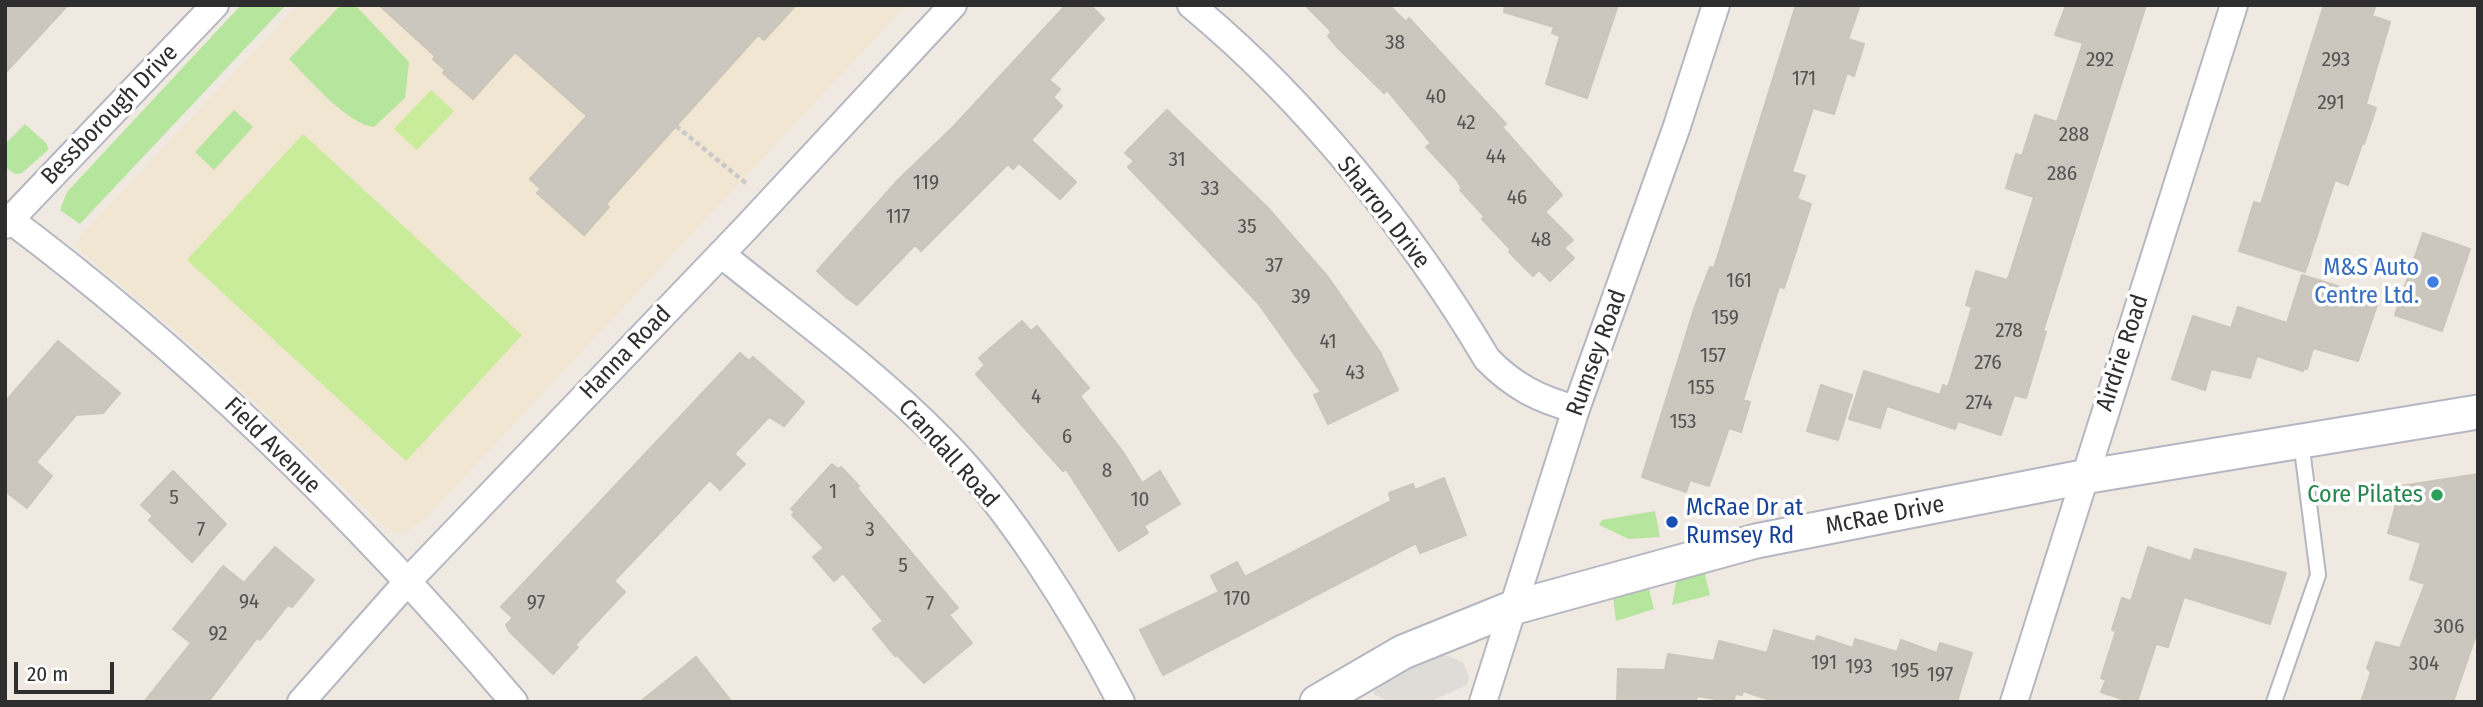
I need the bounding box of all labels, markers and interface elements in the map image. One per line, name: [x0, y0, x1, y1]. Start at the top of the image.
house number: 38: [1385, 30, 1405, 56]
street label: Bessborough Drive: [36, 39, 184, 191]
house number: 292: [2086, 47, 2114, 73]
house number: 293: [2322, 47, 2350, 73]
house number: 171: [1792, 66, 1816, 92]
house number: 40: [1425, 84, 1447, 110]
house number: 291: [2317, 90, 2345, 116]
house number: 42: [1456, 110, 1476, 136]
house number: 288: [2059, 122, 2089, 148]
house number: 44: [1486, 144, 1506, 170]
house number: 31: [1168, 147, 1186, 173]
street label: Sharron Drive: [1330, 151, 1436, 275]
house number: 286: [2047, 161, 2077, 187]
house number: 119: [913, 170, 939, 196]
house number: 33: [1201, 176, 1219, 202]
house number: 46: [1507, 185, 1527, 211]
house number: 117: [886, 204, 910, 230]
house number: 35: [1237, 214, 1257, 240]
house number: 48: [1531, 227, 1551, 253]
house number: 37: [1265, 253, 1283, 279]
place label: M&S Auto Centre Ltd.: [2314, 254, 2419, 310]
house number: 161: [1726, 268, 1752, 294]
marker: M&S Auto Centre Ltd.: [2425, 274, 2441, 290]
house number: 39: [1291, 284, 1311, 310]
street label: Rumsey Road: [1561, 286, 1633, 420]
street label: Airdrie Road: [2091, 291, 2155, 415]
street label: Hanna Road: [574, 300, 678, 406]
house number: 159: [1711, 305, 1739, 331]
house number: 278: [1995, 318, 2023, 344]
house number: 41: [1319, 329, 1337, 355]
house number: 157: [1700, 343, 1726, 369]
house number: 276: [1974, 350, 2002, 376]
house number: 43: [1345, 360, 1365, 386]
house number: 155: [1687, 375, 1715, 401]
house number: 4: [1031, 384, 1041, 410]
house number: 274: [1965, 390, 1993, 416]
street label: Field Avenue: [218, 392, 326, 500]
street label: Crandall Road: [892, 394, 1004, 514]
house number: 153: [1669, 409, 1697, 435]
house number: 6: [1062, 424, 1072, 450]
house number: 8: [1102, 458, 1112, 484]
house number: 1: [829, 479, 837, 505]
place label: Core Pilates: [2307, 481, 2423, 509]
house number: 5: [169, 485, 179, 511]
house number: 10: [1130, 487, 1150, 513]
marker: Core Pilates: [2429, 487, 2445, 503]
street label: McRae Drive: [1823, 490, 1947, 542]
place label: McRae Dr at Rumsey Rd: [1686, 494, 1803, 550]
marker: McRae Dr at Rumsey Rd: [1664, 514, 1680, 530]
house number: 7: [197, 517, 205, 543]
house number: 3: [865, 517, 875, 543]
house number: 5: [898, 553, 908, 579]
house number: 170: [1223, 586, 1251, 612]
house number: 94: [239, 589, 259, 615]
house number: 97: [527, 590, 545, 616]
house number: 7: [926, 591, 934, 617]
house number: 306: [2434, 614, 2464, 640]
house number: 92: [208, 621, 228, 647]
scale bar: [18, 648, 117, 692]
house number: 191: [1811, 650, 1837, 676]
house number: 304: [2409, 651, 2439, 677]
house number: 193: [1845, 654, 1873, 680]
house number: 195: [1891, 658, 1919, 684]
text: 20 m: [27, 661, 68, 687]
house number: 197: [1927, 662, 1953, 688]

